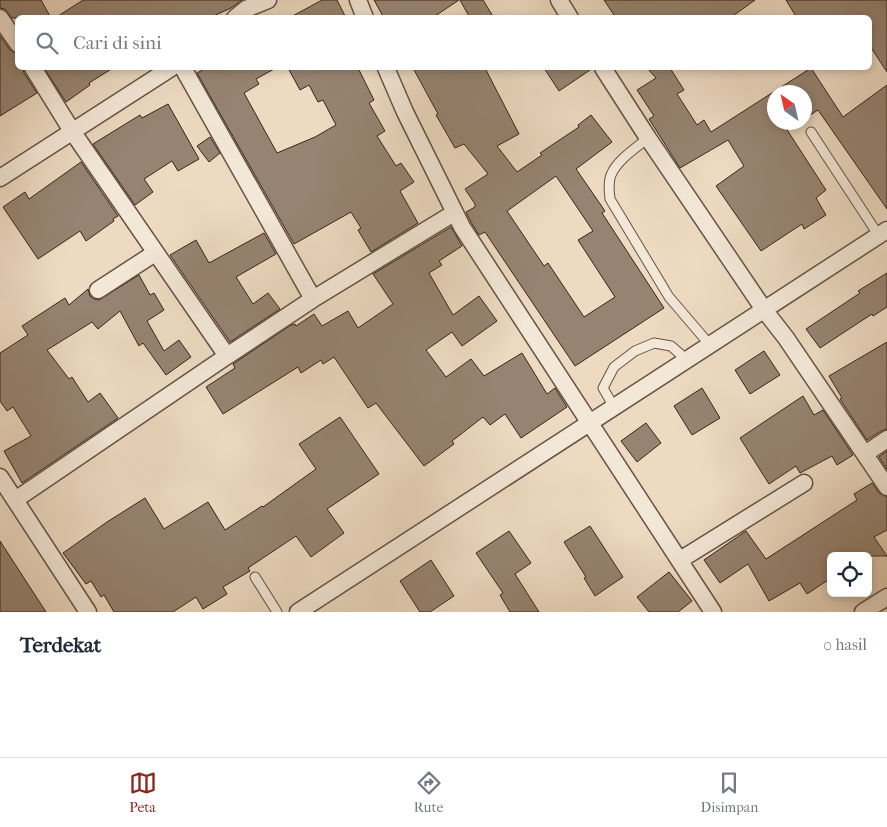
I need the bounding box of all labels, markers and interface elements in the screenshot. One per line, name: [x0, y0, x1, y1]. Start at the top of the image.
search box: [15, 15, 872, 70]
icon: search: [33, 29, 61, 57]
text: Cari di sini: [73, 32, 162, 54]
north arrow: [767, 85, 812, 130]
map controls: [827, 552, 872, 597]
button: locate: [827, 552, 872, 597]
text: Terdekat: [20, 633, 101, 657]
text: 0 hasil: [823, 635, 867, 654]
tab: Peta: [129, 769, 157, 816]
tab: Rute: [414, 769, 443, 816]
tab: Disimpan: [700, 769, 758, 816]

